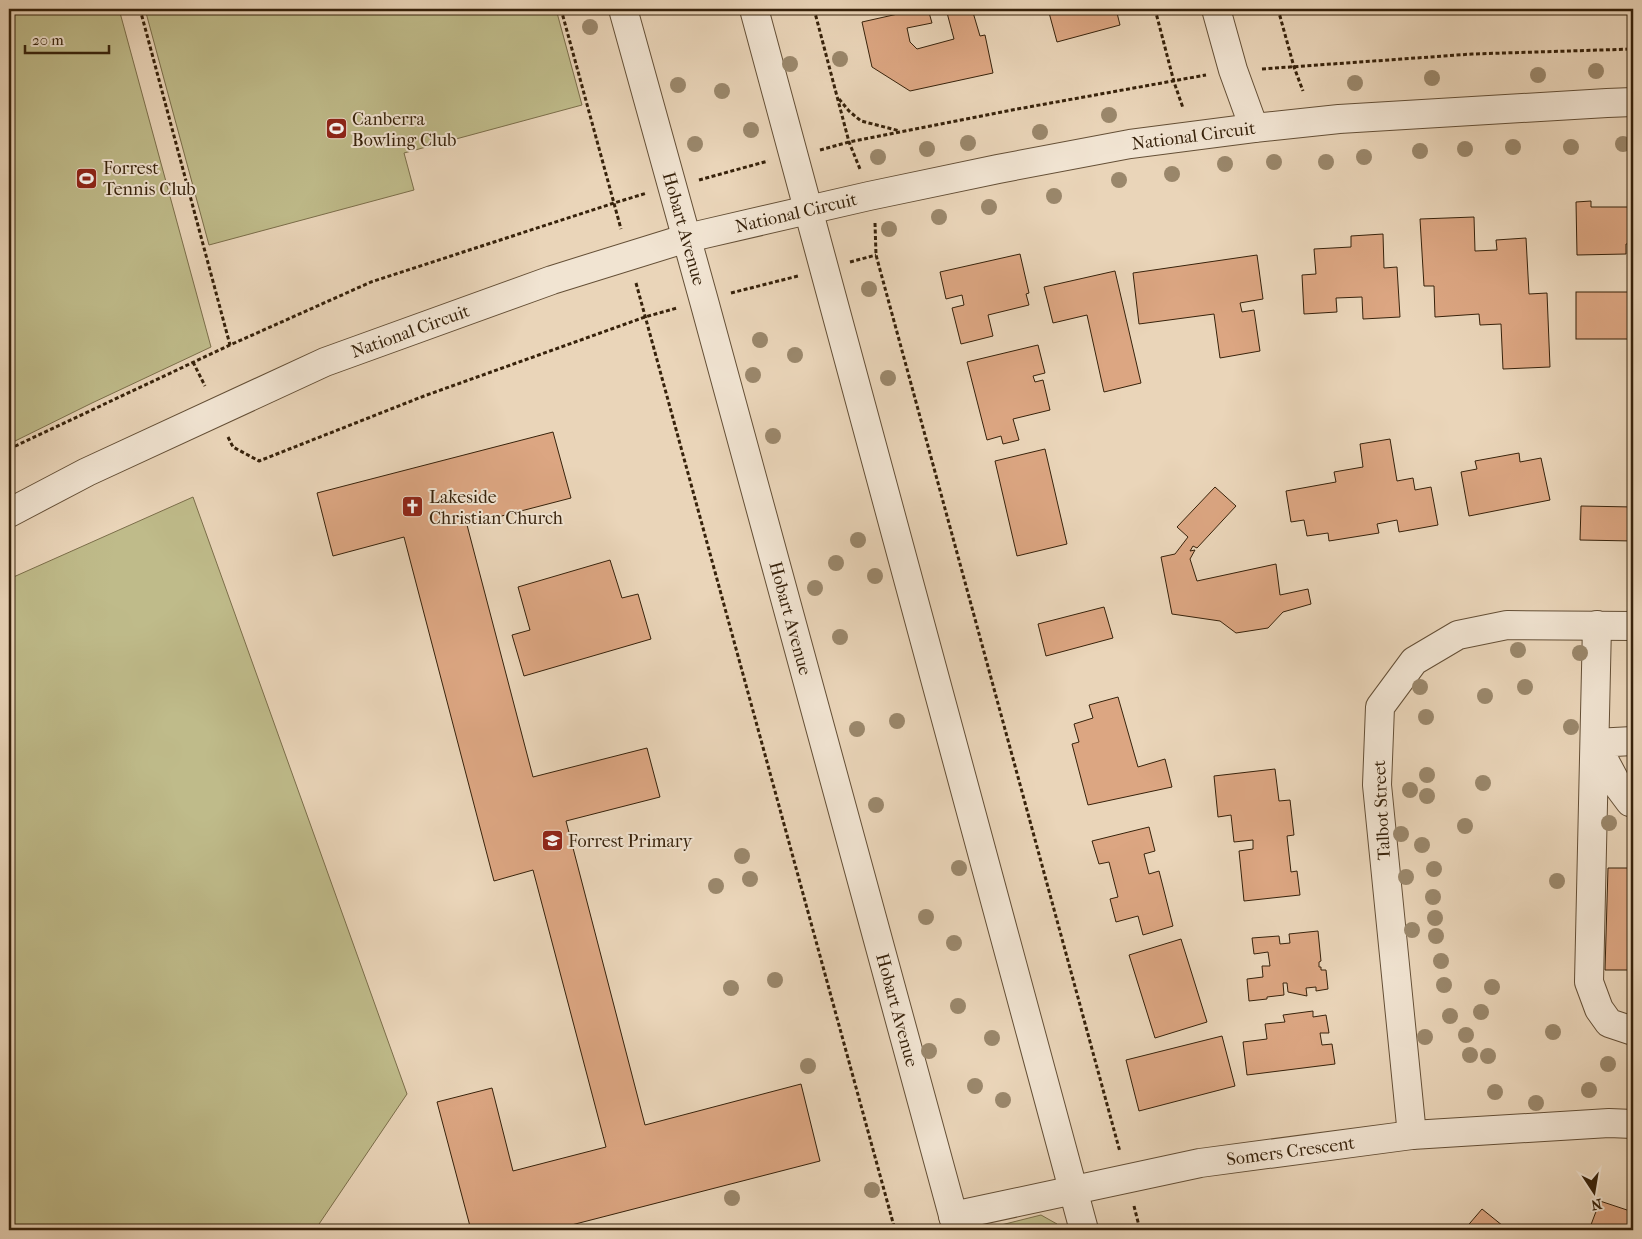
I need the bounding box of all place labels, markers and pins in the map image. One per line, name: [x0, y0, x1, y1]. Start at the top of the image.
place label: Canberra Bowling Club: [352, 109, 456, 151]
sports icon: Canberra Bowling Club: [324, 117, 348, 141]
place label: Forrest Tennis Club: [103, 158, 196, 200]
sports icon: Forrest Tennis Club: [75, 166, 99, 190]
place label: Lakeside Christian Church: [429, 487, 563, 529]
church icon: Lakeside Christian Church: [401, 495, 425, 519]
school or university icon: Forrest Primary: [540, 829, 564, 853]
place label: Forrest Primary: [568, 831, 693, 852]

